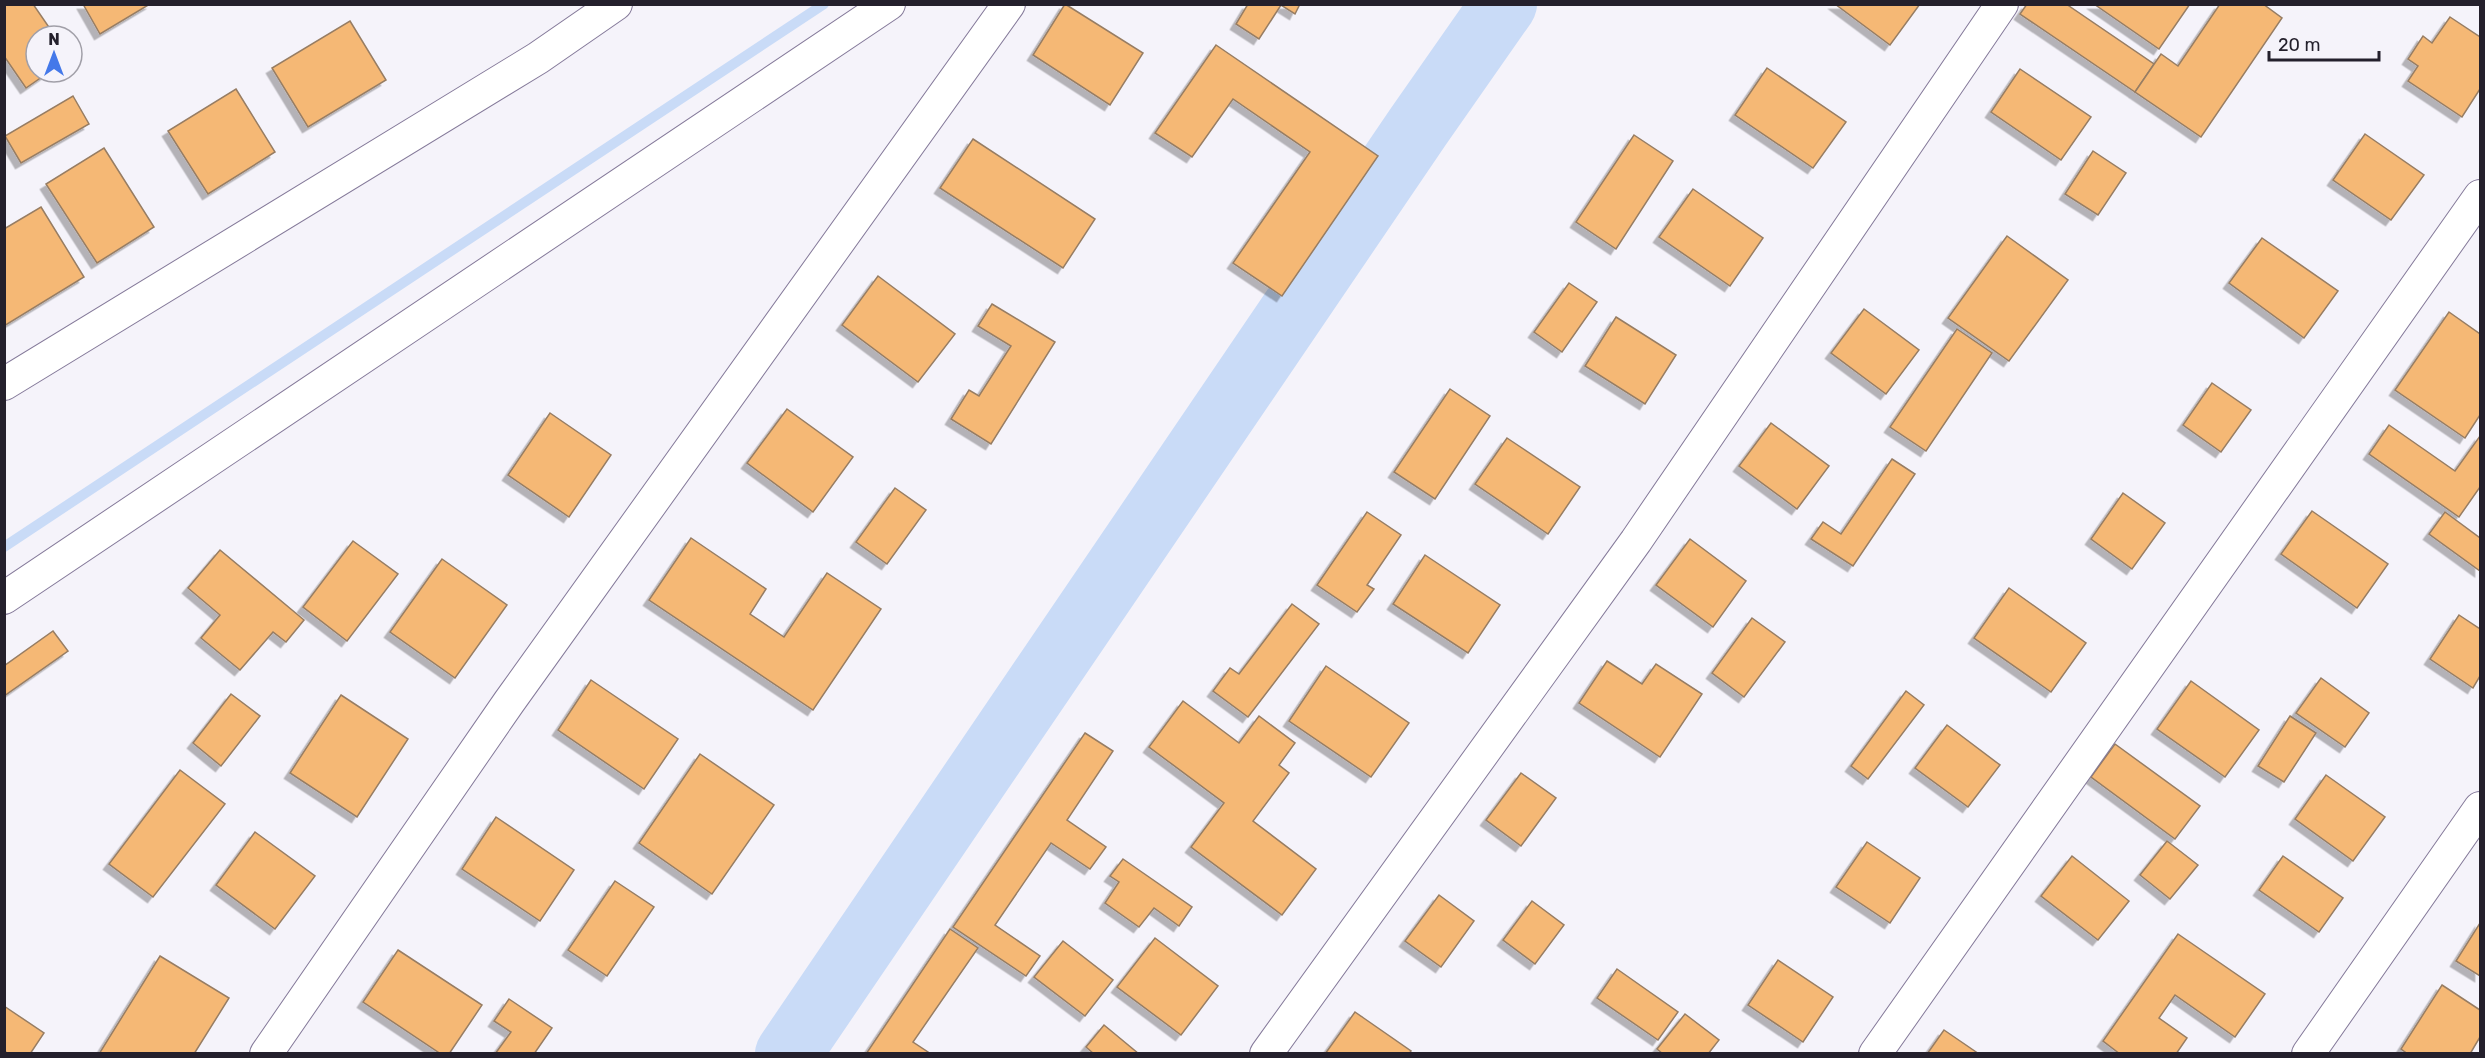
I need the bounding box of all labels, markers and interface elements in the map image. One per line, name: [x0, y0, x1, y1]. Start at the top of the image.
north arrow: [24, 24, 84, 84]
scale bar: [2269, 24, 2378, 62]
text: N: [48, 30, 60, 49]
text: 20 m: [2278, 34, 2320, 56]

